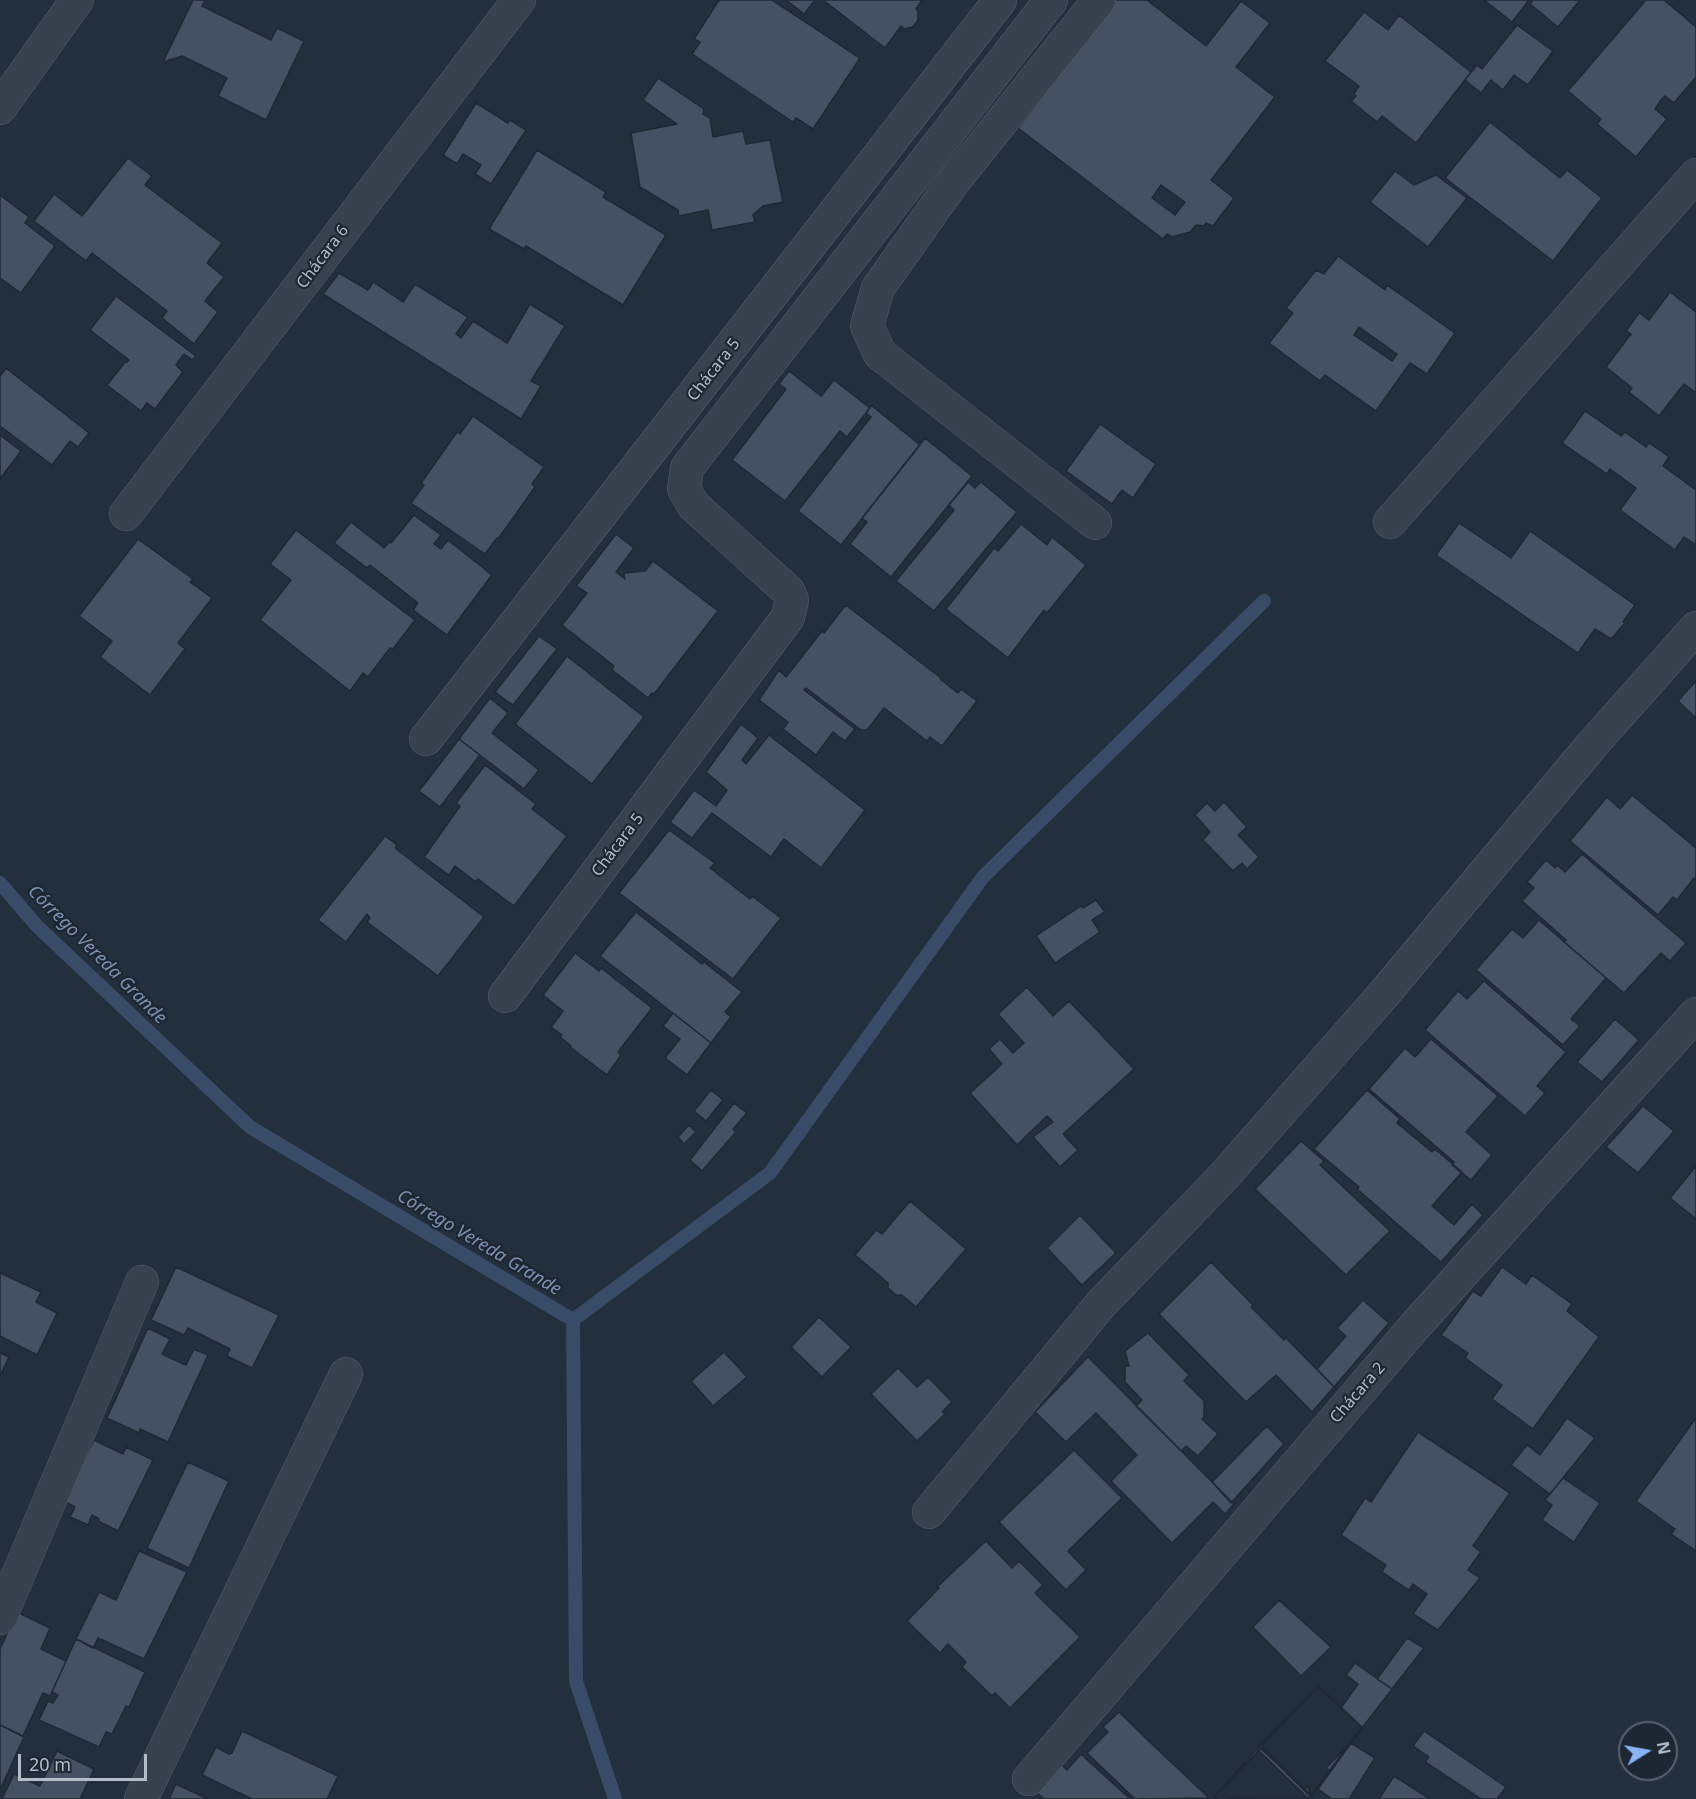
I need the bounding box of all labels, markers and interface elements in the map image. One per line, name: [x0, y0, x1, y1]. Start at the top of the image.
street label: Chácara 6: [293, 222, 353, 292]
street label: Chácara 5: [684, 335, 744, 405]
street label: Chácara 5: [588, 810, 648, 880]
water label: Córrego Vereda Grande: [23, 881, 171, 1029]
water label: Córrego Vereda Grande: [393, 1185, 565, 1301]
street label: Chácara 2: [1326, 1359, 1390, 1427]
north arrow: [1618, 1721, 1678, 1781]
text: N: [1652, 1739, 1676, 1756]
scale bar: [21, 1742, 150, 1780]
text: 20 m: [29, 1752, 71, 1776]

